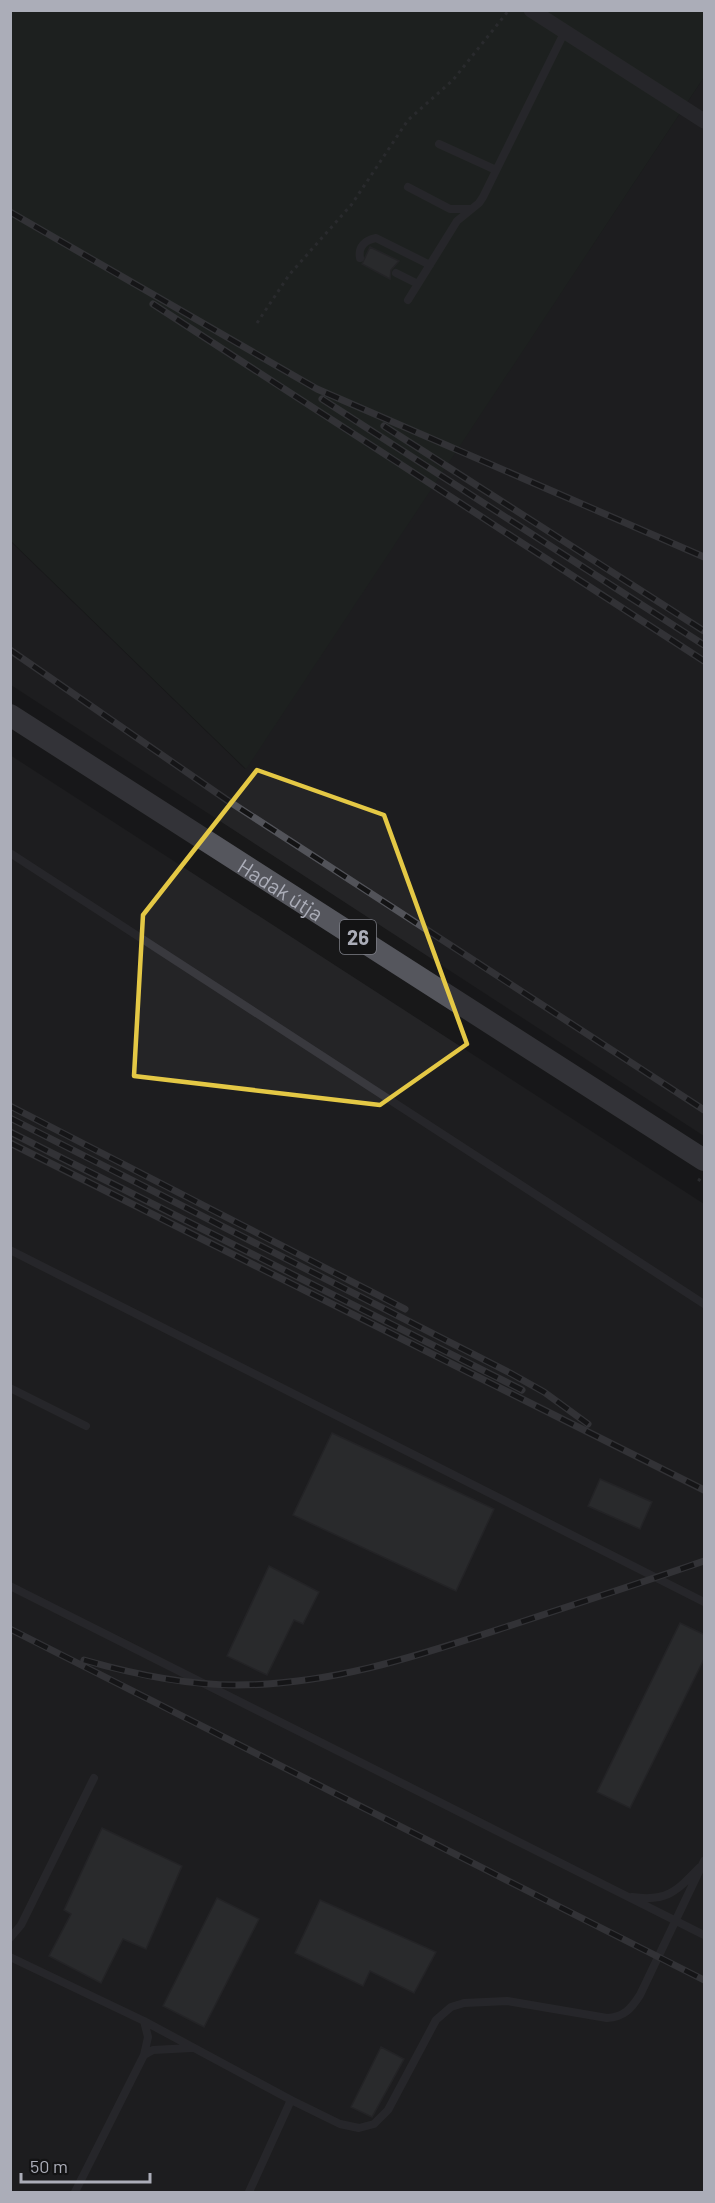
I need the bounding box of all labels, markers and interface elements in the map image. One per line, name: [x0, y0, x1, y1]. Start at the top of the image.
street label: Hadak útja: [234, 852, 328, 925]
road number: 26: [340, 920, 376, 954]
scale bar: [21, 2146, 150, 2184]
text: 50 m: [30, 2155, 68, 2177]

